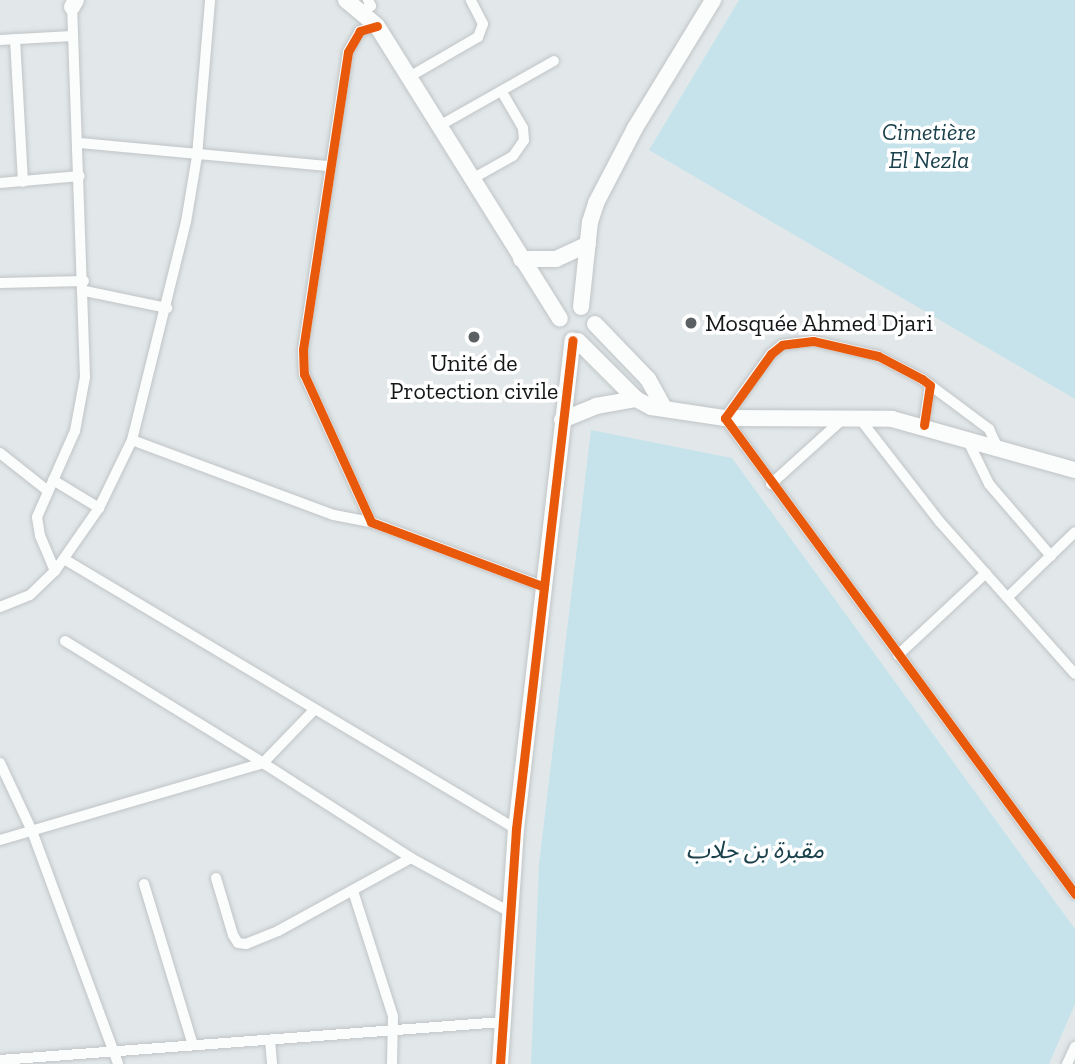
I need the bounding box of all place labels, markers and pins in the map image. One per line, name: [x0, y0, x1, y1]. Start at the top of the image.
place label: Mosquée Ahmed Djari: [705, 309, 934, 337]
marker: Mosquée Ahmed Djari: [683, 315, 699, 331]
marker: Unité de Protection civile: [466, 329, 482, 345]
place label: Unité de Protection civile: [390, 349, 558, 405]

